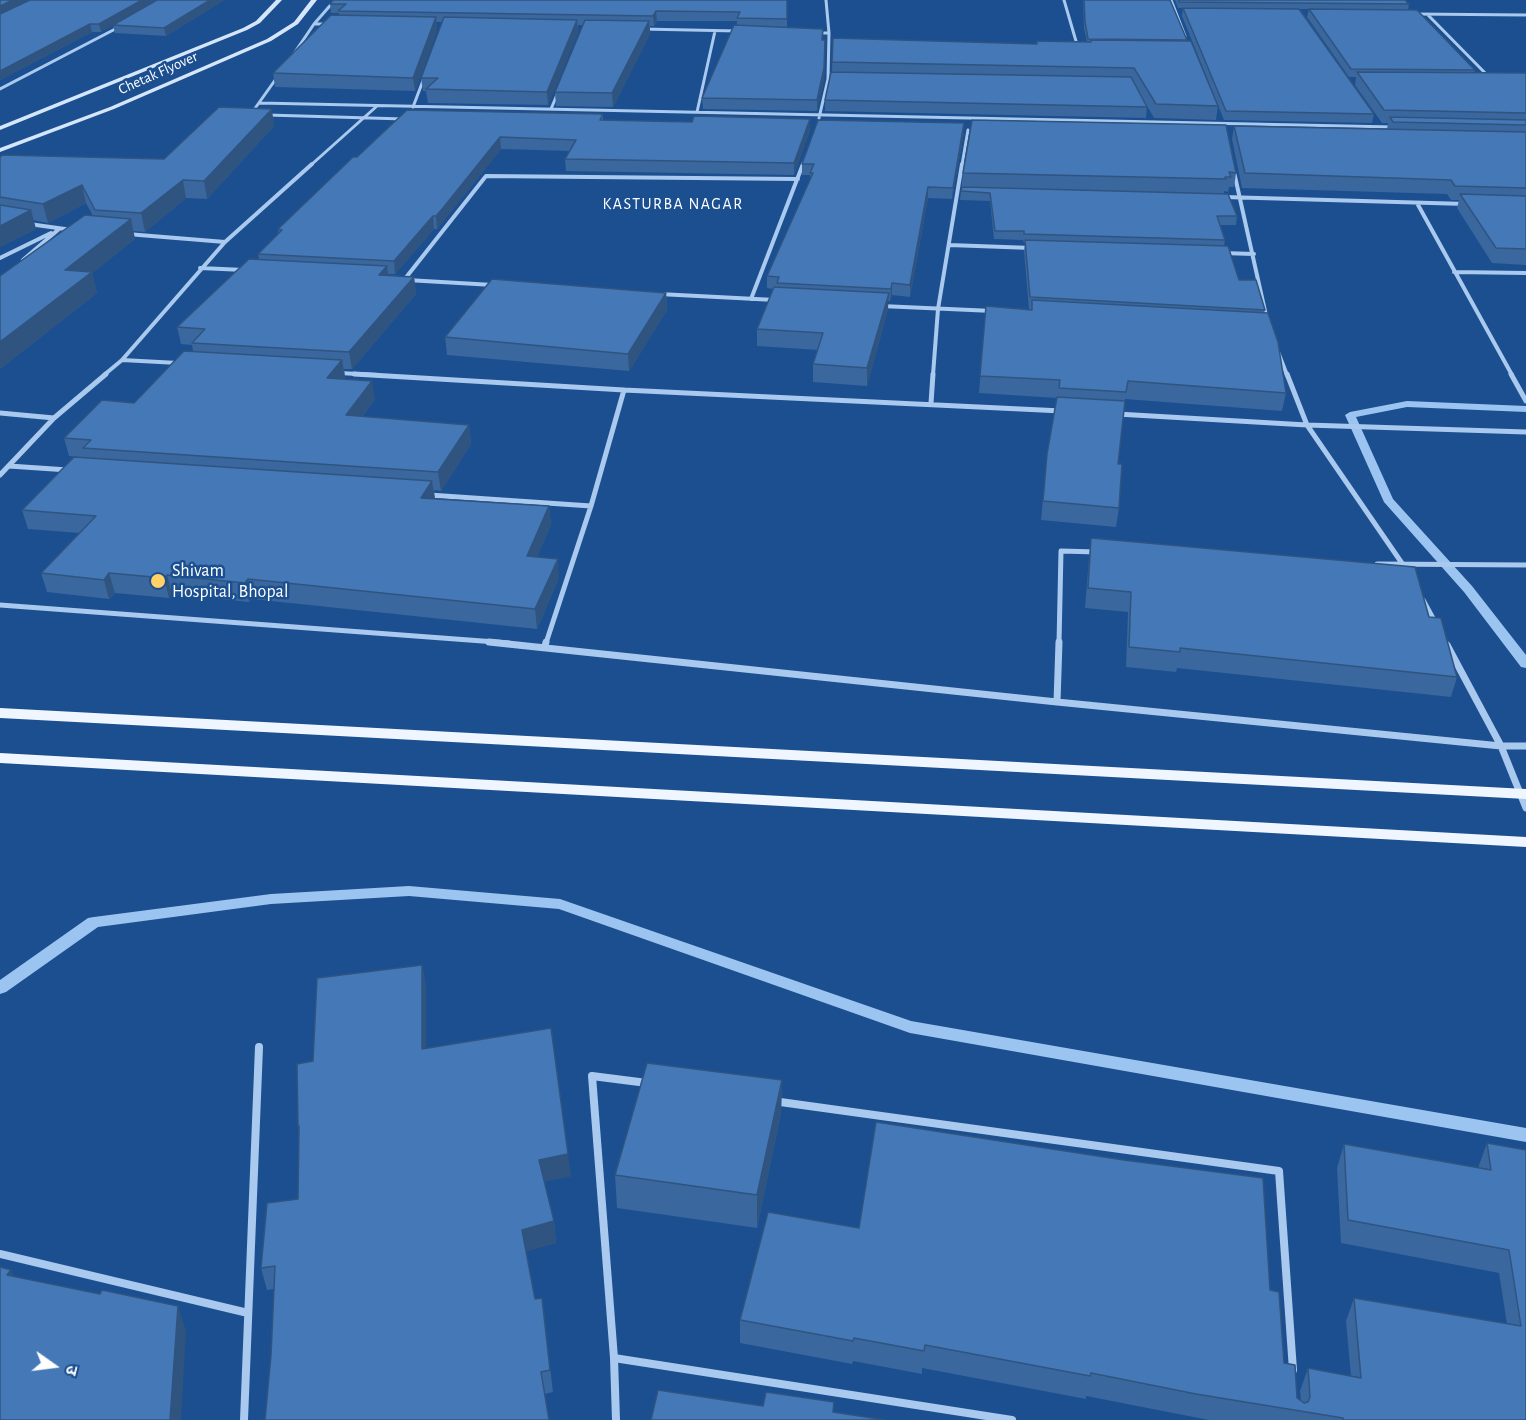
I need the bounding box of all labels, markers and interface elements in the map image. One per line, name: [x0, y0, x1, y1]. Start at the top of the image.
street label: Chetak Flyover: [116, 47, 200, 99]
district label: KASTURBA NAGAR: [602, 194, 744, 214]
place label: Shivam Hospital, Bhopal: [172, 560, 288, 602]
marker: Shivam Hospital, Bhopal: [149, 572, 167, 590]
north arrow: [24, 1336, 84, 1396]
text: उ: [63, 1364, 80, 1377]

